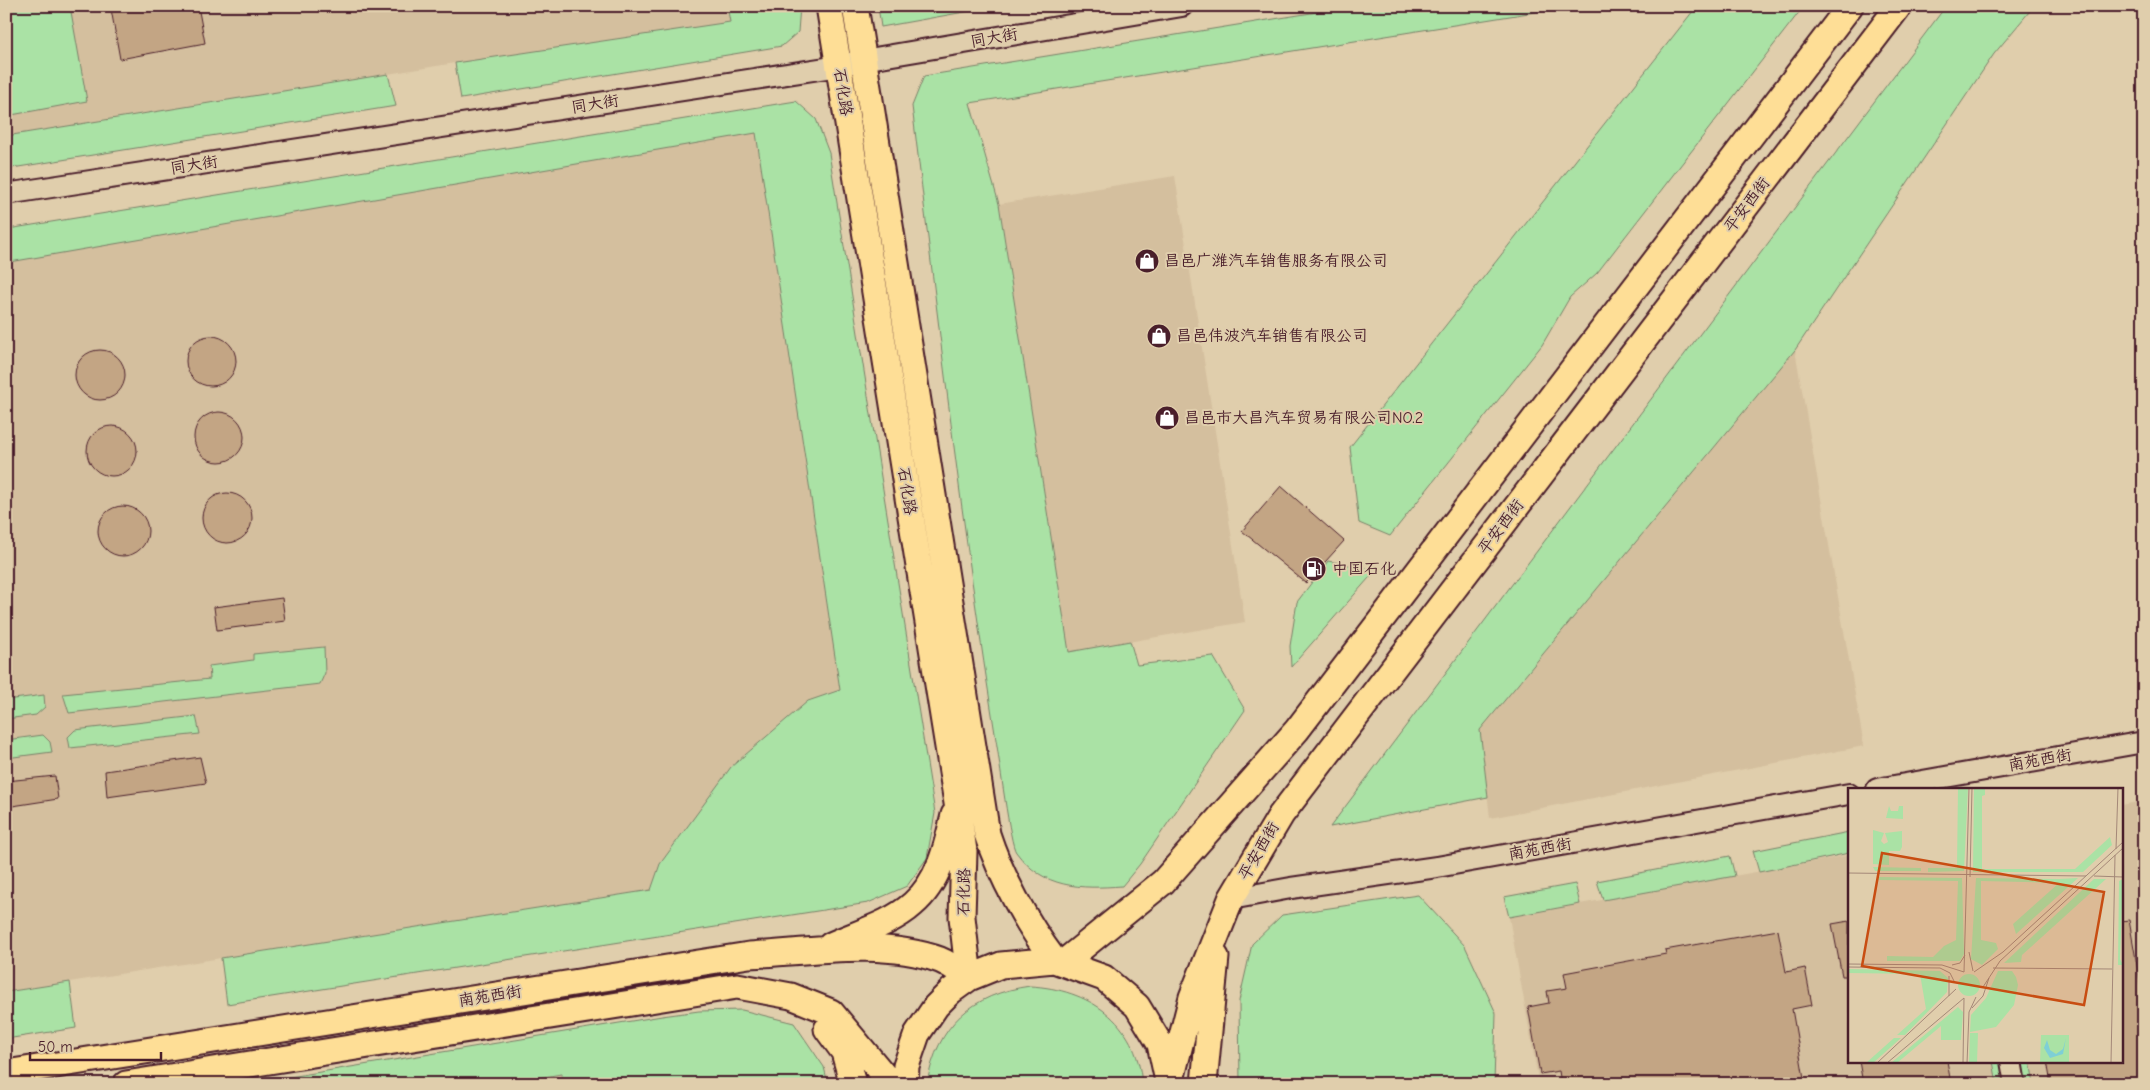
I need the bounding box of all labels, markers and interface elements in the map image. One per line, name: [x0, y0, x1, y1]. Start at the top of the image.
street label: 同大街: [969, 25, 1019, 51]
street label: 石化路: [830, 67, 856, 117]
street label: 同大街: [570, 91, 620, 117]
street label: 同大街: [169, 152, 219, 178]
street label: 平安西街: [1721, 174, 1773, 236]
shop icon: 昌邑广潍汽车销售服务有限公司: [1134, 248, 1160, 274]
place label: 昌邑广潍汽车销售服务有限公司: [1164, 252, 1388, 270]
shop icon: 昌邑伟波汽车销售有限公司: [1146, 323, 1172, 349]
place label: 昌邑伟波汽车销售有限公司: [1176, 327, 1368, 345]
shop icon: 昌邑市大昌汽车贸易有限公司NO.2: [1154, 405, 1180, 431]
place label: 昌邑市大昌汽车贸易有限公司NO.2: [1184, 409, 1423, 427]
street label: 石化路: [894, 466, 920, 516]
street label: 平安西街: [1475, 496, 1527, 558]
fuel station icon: 中国石化: [1301, 556, 1327, 582]
place label: 中国石化: [1332, 560, 1396, 578]
street label: 南苑西街: [2007, 746, 2073, 774]
inset map: [1848, 788, 2122, 1062]
street label: 平安西街: [1235, 819, 1283, 883]
street label: 南苑西街: [1507, 835, 1573, 863]
street label: 石化路: [955, 868, 973, 916]
street label: 南苑西街: [457, 982, 523, 1010]
scale bar: [30, 1030, 161, 1062]
text: 50 m: [38, 1038, 73, 1056]

